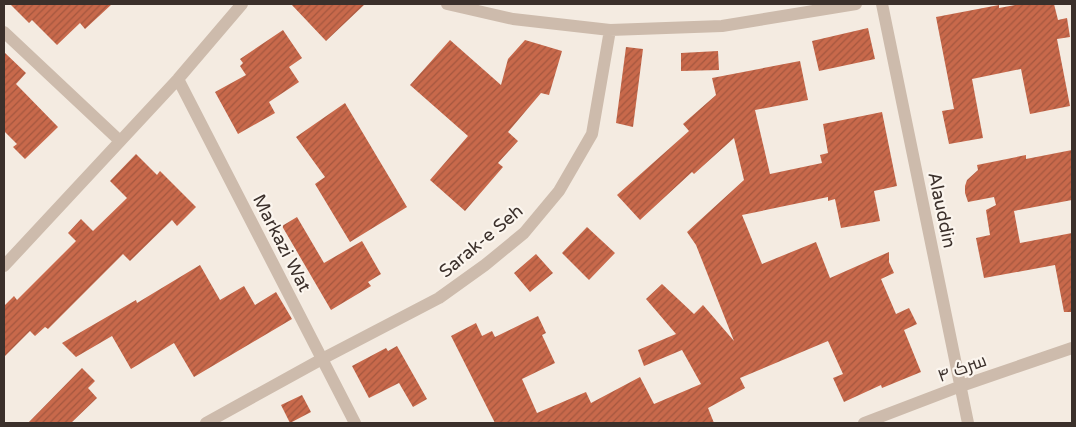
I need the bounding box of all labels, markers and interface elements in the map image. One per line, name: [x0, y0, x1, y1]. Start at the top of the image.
street label: Alauddin: [923, 170, 961, 250]
street label: Markazi Wat: [248, 191, 316, 296]
street label: Sarak-e Seh: [435, 200, 527, 282]
street label: سرک ۴: [934, 349, 990, 387]

